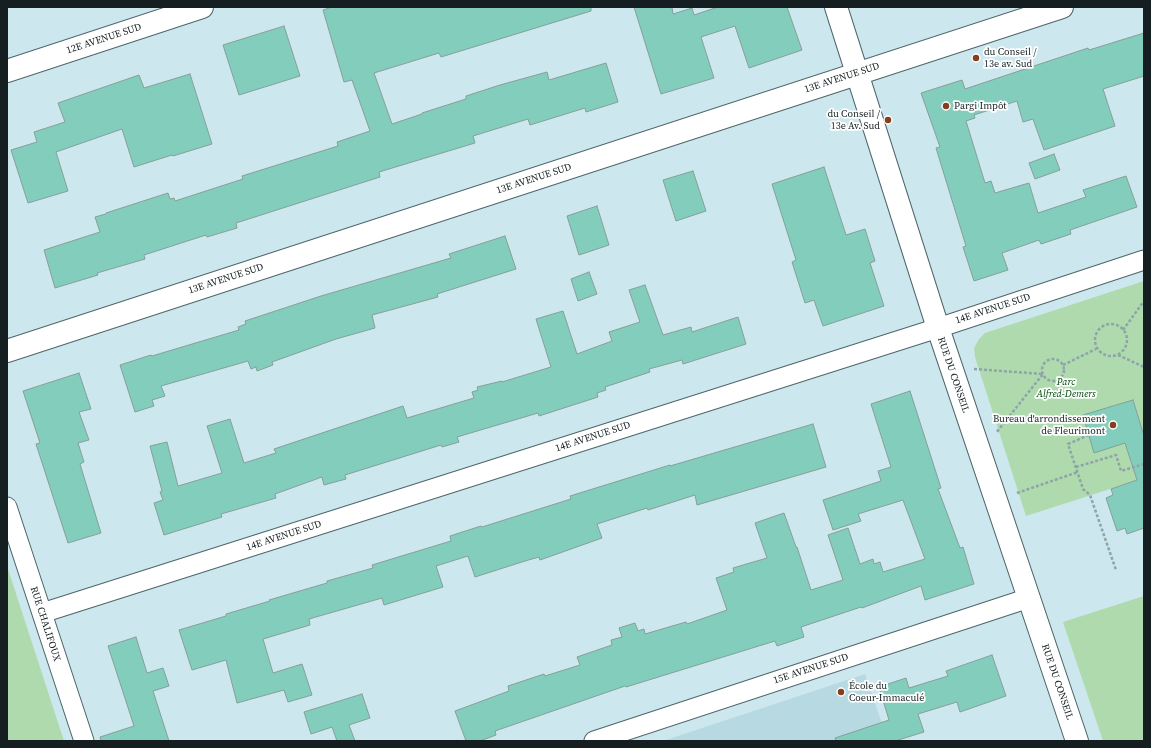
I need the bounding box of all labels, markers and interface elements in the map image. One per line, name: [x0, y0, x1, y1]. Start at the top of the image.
street label: 12E AVENUE SUD: [65, 21, 143, 57]
place label: du Conseil / 13e av. Sud: [984, 46, 1037, 70]
marker: du Conseil / 13e av. Sud: [971, 53, 981, 63]
street label: 13E AVENUE SUD: [803, 60, 881, 96]
place label: Pargi Impôt: [954, 100, 1007, 112]
marker: Pargi Impôt: [941, 101, 951, 111]
place label: du Conseil / 13e Av. Sud: [827, 108, 880, 132]
marker: du Conseil / 13e Av. Sud: [883, 115, 893, 125]
street label: 13E AVENUE SUD: [495, 161, 573, 197]
street label: 13E AVENUE SUD: [187, 261, 265, 297]
street label: 14E AVENUE SUD: [954, 291, 1032, 327]
street label: RUE DU CONSEIL: [934, 336, 972, 414]
park label: Parc Alfred-Demers: [1036, 376, 1096, 400]
place label: Bureau d'arrondissement de Fleurimont: [993, 413, 1105, 436]
street label: 14E AVENUE SUD: [554, 419, 632, 455]
marker: Bureau d'arrondissement de Fleurimont: [1108, 420, 1118, 430]
street label: 14E AVENUE SUD: [245, 518, 323, 554]
street label: RUE CHALIFOUX: [27, 585, 63, 663]
street label: RUE DU CONSEIL: [1038, 643, 1076, 721]
street label: 15E AVENUE SUD: [772, 651, 850, 687]
place label: École du Coeur-Immaculé: [849, 680, 924, 704]
marker: École du Coeur-Immaculé: [836, 687, 846, 697]

